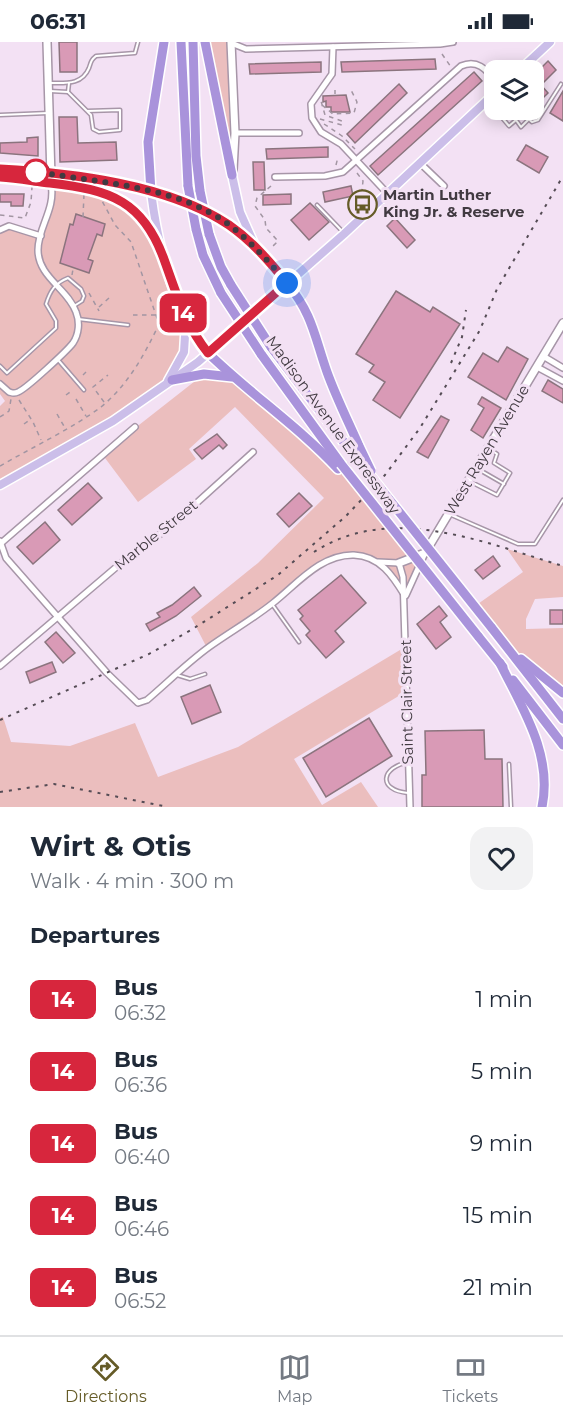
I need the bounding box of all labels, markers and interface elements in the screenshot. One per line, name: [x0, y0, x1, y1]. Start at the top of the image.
text: 06:31: [30, 8, 86, 35]
map controls: [484, 60, 544, 120]
button: layers: [484, 60, 544, 120]
unlabelled marker: [23, 159, 49, 185]
place label: Martin Luther King Jr. & Reserve: [383, 185, 524, 221]
bus stop icon: Martin Luther King Jr. & Reserve: [346, 188, 378, 220]
your location: [272, 268, 302, 298]
line badge: 14: [156, 294, 210, 332]
text: 14: [172, 301, 194, 326]
street label: Madison Avenue Expressway: [262, 332, 405, 518]
street label: West Rayen Avenue: [440, 381, 533, 519]
street label: Marble Street: [110, 495, 201, 574]
street label: Saint Clair Street: [396, 639, 417, 765]
button: heart: [470, 827, 533, 890]
text: Wirt & Otis: [30, 829, 191, 863]
text: Walk · 4 min · 300 m: [30, 869, 234, 893]
text: Departures: [30, 922, 160, 949]
text: Bus: [114, 974, 158, 1001]
text: 1 min: [475, 986, 533, 1013]
text: 14: [52, 987, 74, 1012]
text: 06:32: [114, 1001, 166, 1025]
text: Bus: [114, 1046, 158, 1073]
text: 5 min: [471, 1058, 533, 1085]
text: 14: [52, 1059, 74, 1084]
text: 06:36: [114, 1073, 167, 1097]
text: Bus: [114, 1118, 158, 1145]
text: 9 min: [470, 1130, 533, 1157]
text: 14: [52, 1131, 74, 1156]
text: 06:40: [114, 1145, 170, 1169]
text: Bus: [114, 1190, 158, 1217]
text: 15 min: [463, 1202, 533, 1229]
text: 14: [52, 1203, 74, 1228]
text: 06:46: [114, 1217, 169, 1241]
text: Bus: [114, 1262, 158, 1289]
text: 21 min: [463, 1274, 533, 1301]
text: 14: [52, 1275, 74, 1300]
text: 06:52: [114, 1289, 166, 1313]
tab: Directions: [65, 1351, 147, 1406]
tab: Map: [277, 1351, 312, 1406]
tab: Tickets: [442, 1351, 498, 1406]

